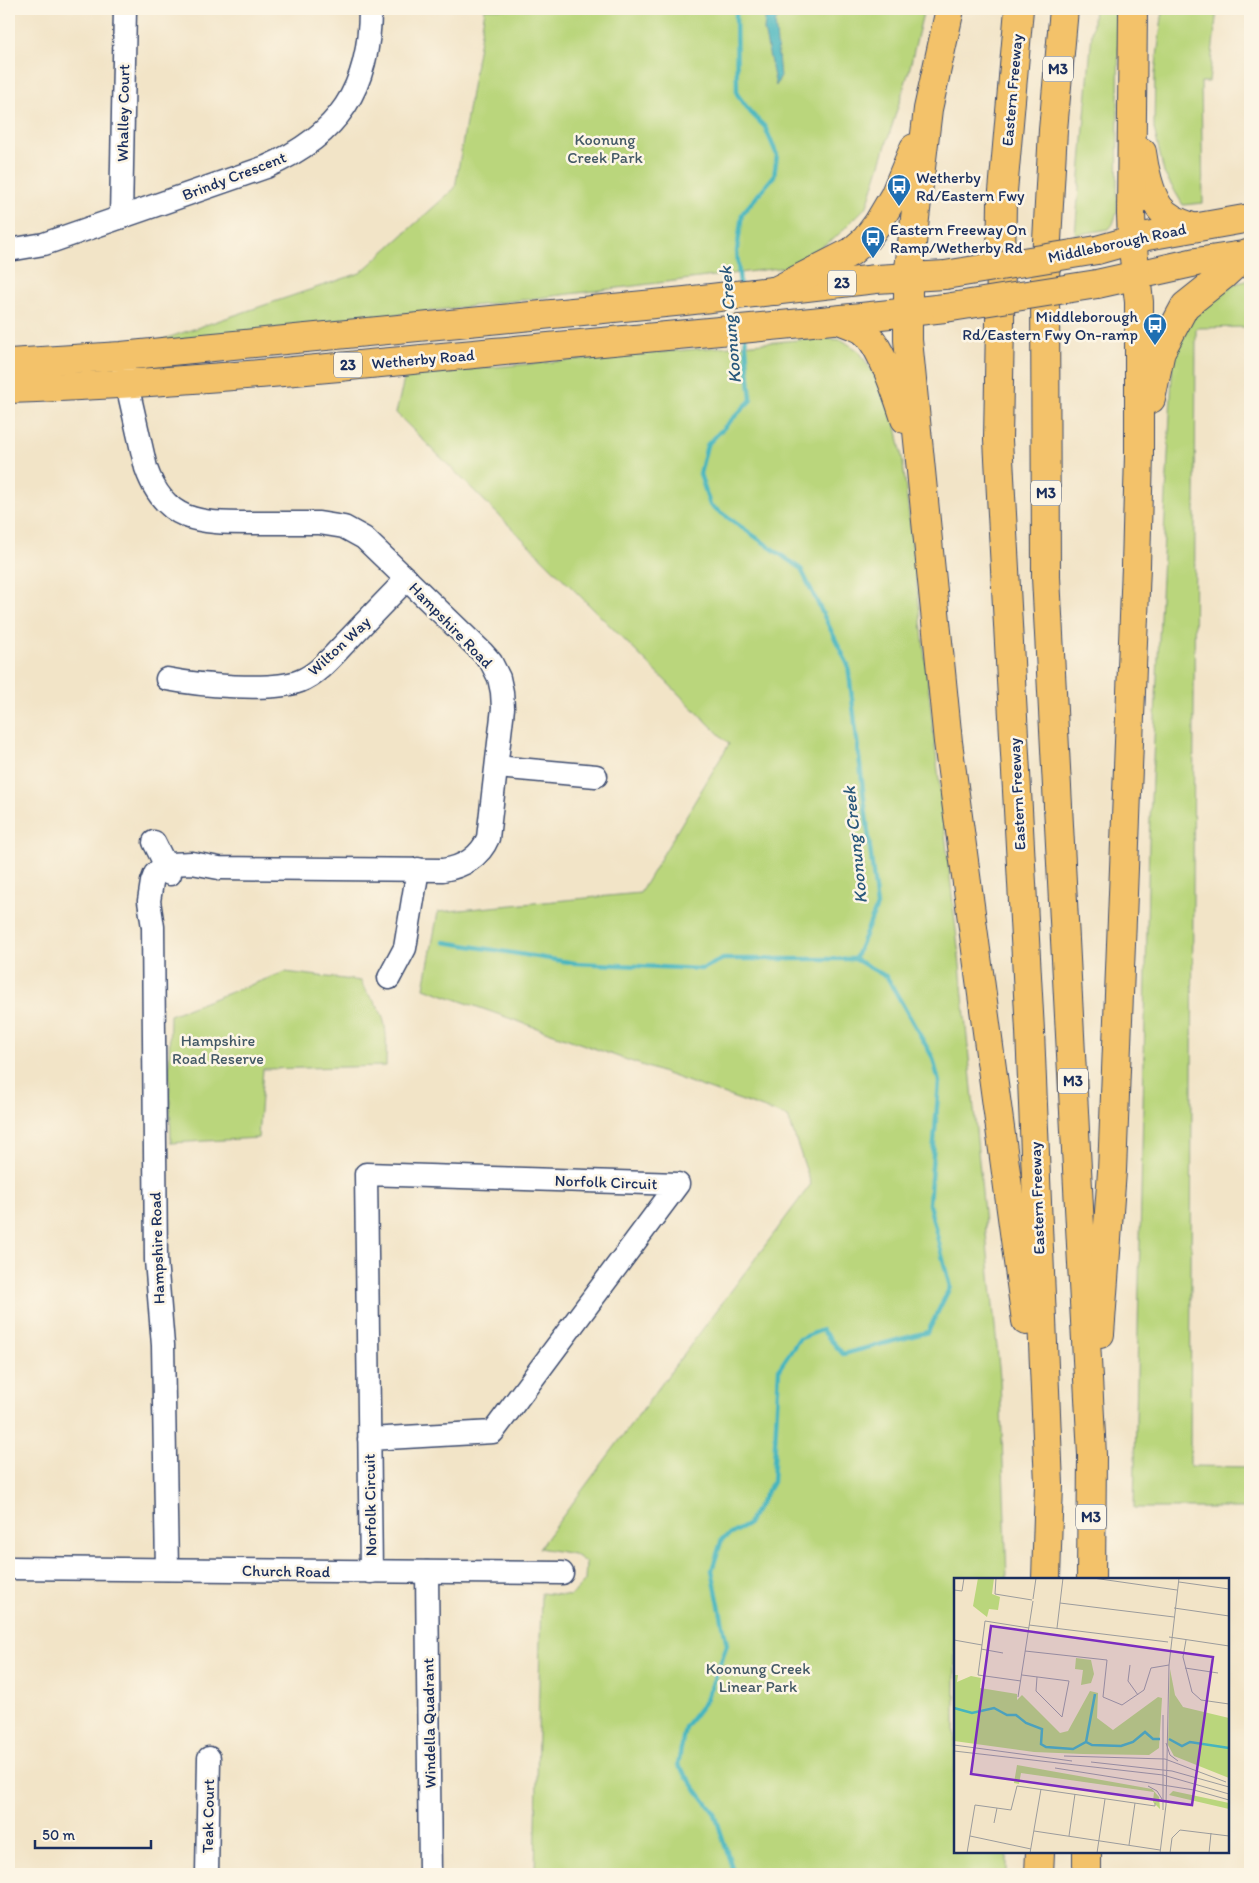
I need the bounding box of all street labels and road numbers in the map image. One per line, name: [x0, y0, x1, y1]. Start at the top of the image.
street label: Eastern Freeway: [998, 33, 1026, 147]
road number: M3: [1043, 56, 1073, 82]
street label: Whalley Court: [113, 64, 133, 162]
street label: Brindy Crescent: [179, 147, 289, 205]
street label: Middleborough Road: [1046, 219, 1188, 267]
road number: 23: [828, 270, 856, 296]
street label: Wetherby Road: [371, 345, 476, 373]
road number: 23: [334, 352, 362, 378]
road number: M3: [1031, 480, 1061, 506]
street label: Hampshire Road: [405, 578, 497, 672]
street label: Wilton Way: [304, 612, 375, 680]
street label: Eastern Freeway: [1005, 737, 1029, 851]
road number: M3: [1058, 1068, 1088, 1094]
street label: Eastern Freeway: [1026, 1141, 1048, 1255]
street label: Norfolk Circuit: [554, 1171, 658, 1193]
street label: Hampshire Road: [146, 1191, 168, 1304]
street label: Norfolk Circuit: [360, 1453, 380, 1557]
road number: M3: [1076, 1504, 1106, 1530]
street label: Church Road: [242, 1561, 331, 1581]
street label: Windella Quadrant: [418, 1658, 440, 1788]
street label: Teak Court: [198, 1779, 218, 1853]

